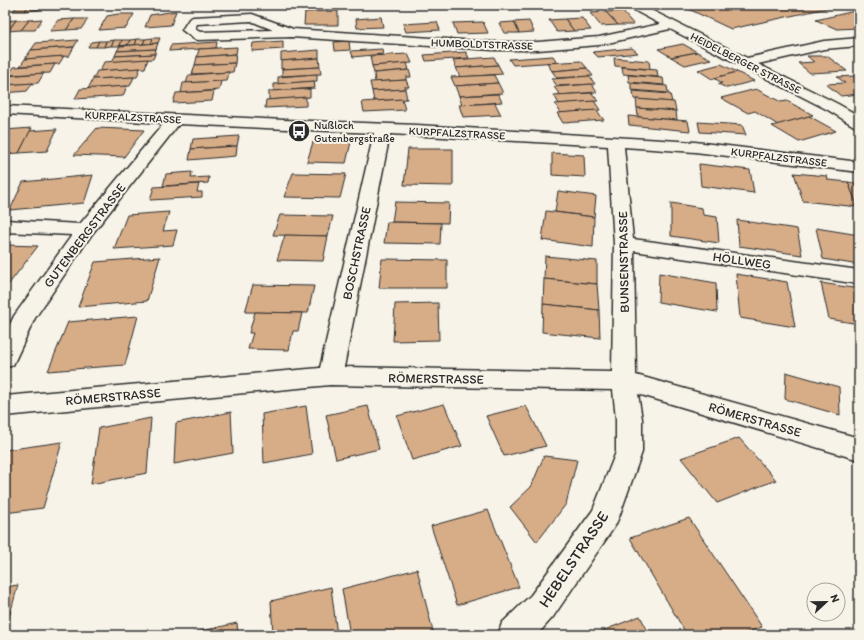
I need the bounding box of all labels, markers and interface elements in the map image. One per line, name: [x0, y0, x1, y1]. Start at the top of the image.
street label: HEIDELBERGER STRASSE: [688, 30, 803, 97]
street label: HUMBOLDTSTRASSE: [431, 36, 533, 53]
street label: KURPFALZSTRASSE: [84, 108, 182, 127]
bus stop icon: Nußloch Gutenbergstraße: [286, 118, 312, 144]
place label: Nußloch Gutenbergstraße: [314, 119, 395, 145]
street label: KURPFALZSTRASSE: [408, 124, 506, 143]
street label: KURPFALZSTRASSE: [730, 145, 828, 170]
street label: GUTENBERGSTRASSE: [40, 180, 128, 290]
street label: BOSCHSTRASSE: [339, 205, 374, 301]
street label: BUNSENSTRASSE: [615, 211, 632, 313]
street label: HÖLLWEG: [712, 249, 772, 272]
street label: RÖMERSTRASSE: [388, 370, 484, 387]
street label: RÖMERSTRASSE: [65, 385, 161, 408]
street label: RÖMERSTRASSE: [707, 399, 803, 440]
street label: HEBELSTRASSE: [534, 507, 613, 611]
north arrow: [806, 582, 846, 622]
text: N: [827, 593, 842, 604]

